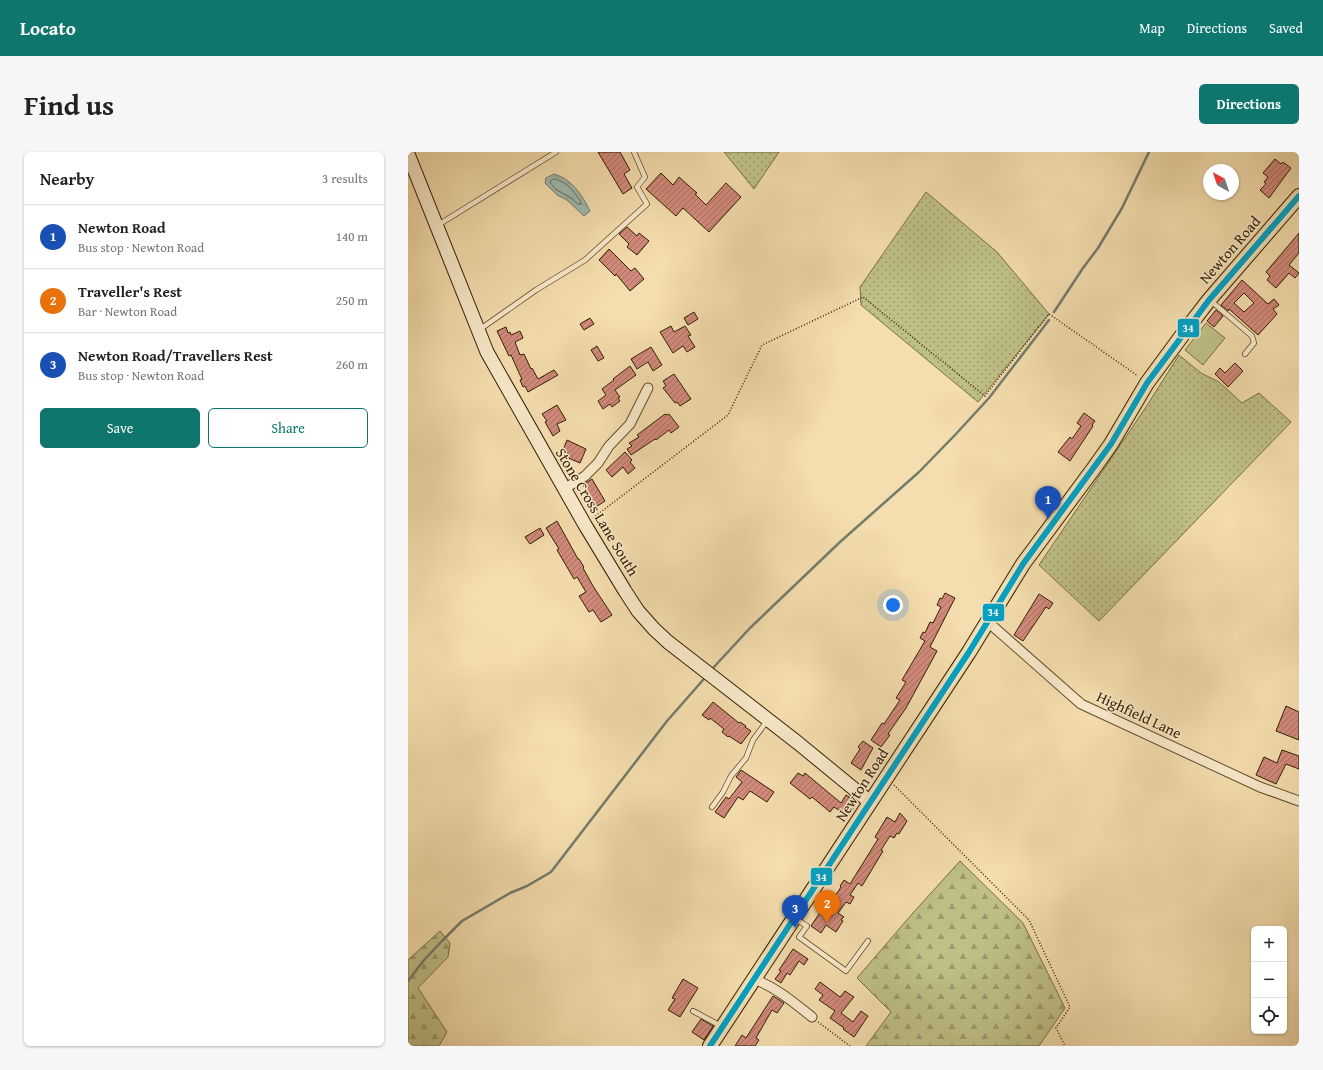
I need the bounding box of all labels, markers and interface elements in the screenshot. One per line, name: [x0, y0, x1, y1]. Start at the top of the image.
text: Locato: [20, 14, 76, 42]
text: Map: [1139, 18, 1165, 38]
text: Directions: [1187, 18, 1247, 38]
text: Saved: [1269, 18, 1303, 38]
text: Find us: [24, 84, 114, 125]
button: Directions: [1199, 84, 1299, 124]
north arrow: [1203, 164, 1239, 200]
text: Nearby: [40, 166, 94, 191]
text: 3 results: [322, 169, 368, 188]
street label: Newton Road: [1194, 211, 1265, 288]
text: Newton Road: [78, 217, 166, 238]
text: 1: [50, 227, 56, 246]
text: 140 m: [336, 227, 368, 246]
text: Bus stop · Newton Road: [78, 238, 204, 257]
text: Traveller's Rest: [78, 281, 182, 302]
text: 2: [50, 291, 56, 310]
text: 250 m: [336, 291, 368, 310]
text: Bar · Newton Road: [78, 302, 177, 321]
line badge: 34: [1177, 318, 1200, 338]
text: 34: [1182, 320, 1194, 336]
text: Newton Road/Travellers Rest: [78, 345, 273, 366]
text: 3: [50, 355, 56, 374]
text: 260 m: [336, 355, 368, 374]
text: Bus stop · Newton Road: [78, 366, 204, 385]
button: Save: [40, 408, 200, 448]
button: Share: [208, 408, 368, 448]
street label: Stone Cross Lane South: [551, 444, 644, 580]
pin: 1: [1035, 486, 1061, 519]
your location: [883, 595, 903, 615]
line badge: 34: [982, 603, 1005, 622]
text: 34: [987, 604, 999, 620]
street label: Highfield Lane: [1093, 686, 1185, 743]
street label: Newton Road: [830, 744, 893, 825]
line badge: 34: [810, 867, 833, 886]
text: 34: [815, 869, 827, 885]
pin: 2: [814, 890, 840, 923]
pin: 3: [782, 895, 808, 928]
map controls: [1251, 926, 1287, 1034]
button: +: [1251, 926, 1287, 962]
button: −: [1251, 962, 1287, 998]
button: locate: [1251, 998, 1287, 1034]

